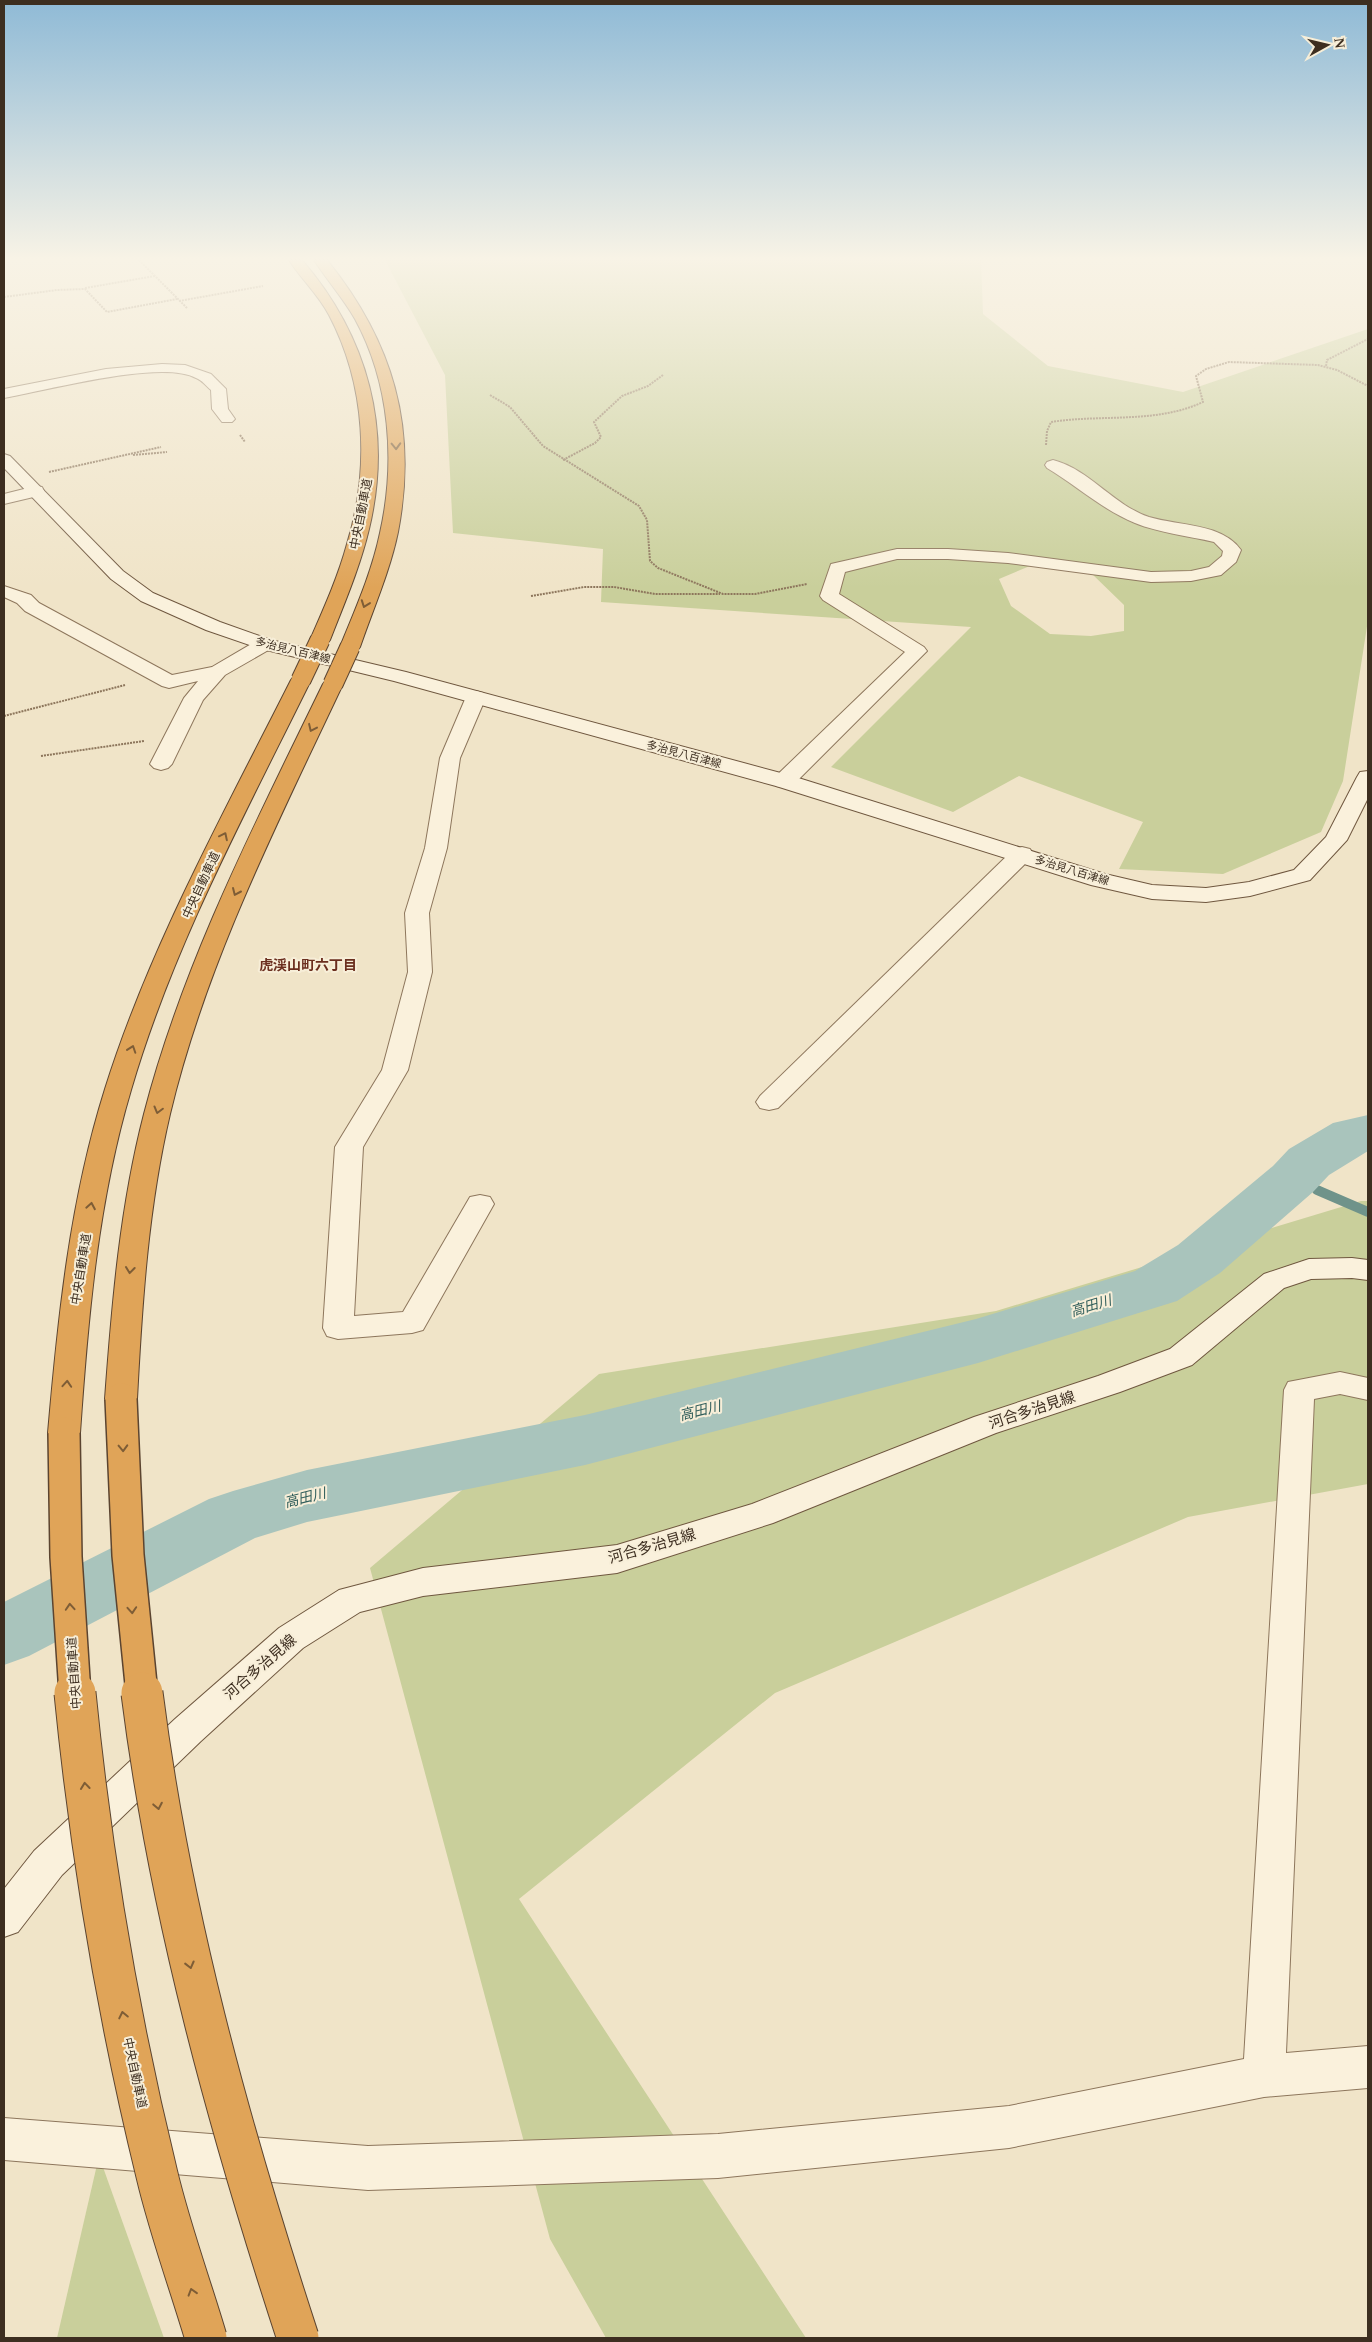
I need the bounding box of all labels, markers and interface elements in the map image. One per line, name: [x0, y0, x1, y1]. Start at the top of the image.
north arrow: [1302, 20, 1352, 70]
text: N: [1331, 37, 1348, 49]
one-way arrow: [391, 443, 401, 451]
street label: 中央自動車道: [347, 477, 375, 551]
one-way arrow: [361, 600, 371, 608]
street label: 多治見八百津線: [254, 635, 332, 665]
one-way arrow: [308, 723, 318, 732]
street label: 多治見八百津線: [645, 738, 723, 770]
one-way arrow: [218, 832, 228, 841]
street label: 中央自動車道: [179, 849, 223, 921]
street label: 多治見八百津線: [1033, 853, 1111, 887]
one-way arrow: [232, 887, 243, 896]
district label: 虎渓山町六丁目: [259, 958, 357, 973]
one-way arrow: [126, 1045, 136, 1054]
one-way arrow: [154, 1106, 164, 1114]
one-way arrow: [86, 1202, 96, 1210]
street label: 中央自動車道: [68, 1232, 94, 1306]
one-way arrow: [125, 1267, 136, 1275]
water label: 高田川: [1069, 1292, 1115, 1319]
one-way arrow: [61, 1380, 72, 1388]
street label: 河合多治見線: [987, 1388, 1077, 1432]
water label: 高田川: [678, 1398, 724, 1423]
one-way arrow: [118, 1444, 128, 1452]
water label: 高田川: [283, 1485, 329, 1510]
street label: 河合多治見線: [607, 1526, 697, 1566]
one-way arrow: [64, 1602, 75, 1610]
one-way arrow: [127, 1606, 138, 1614]
street label: 河合多治見線: [221, 1631, 299, 1703]
street label: 中央自動車道: [65, 1637, 83, 1709]
one-way arrow: [80, 1782, 91, 1790]
one-way arrow: [152, 1801, 163, 1810]
one-way arrow: [184, 1960, 195, 1969]
one-way arrow: [118, 2011, 128, 2020]
street label: 中央自動車道: [121, 2036, 149, 2110]
one-way arrow: [187, 2288, 197, 2296]

